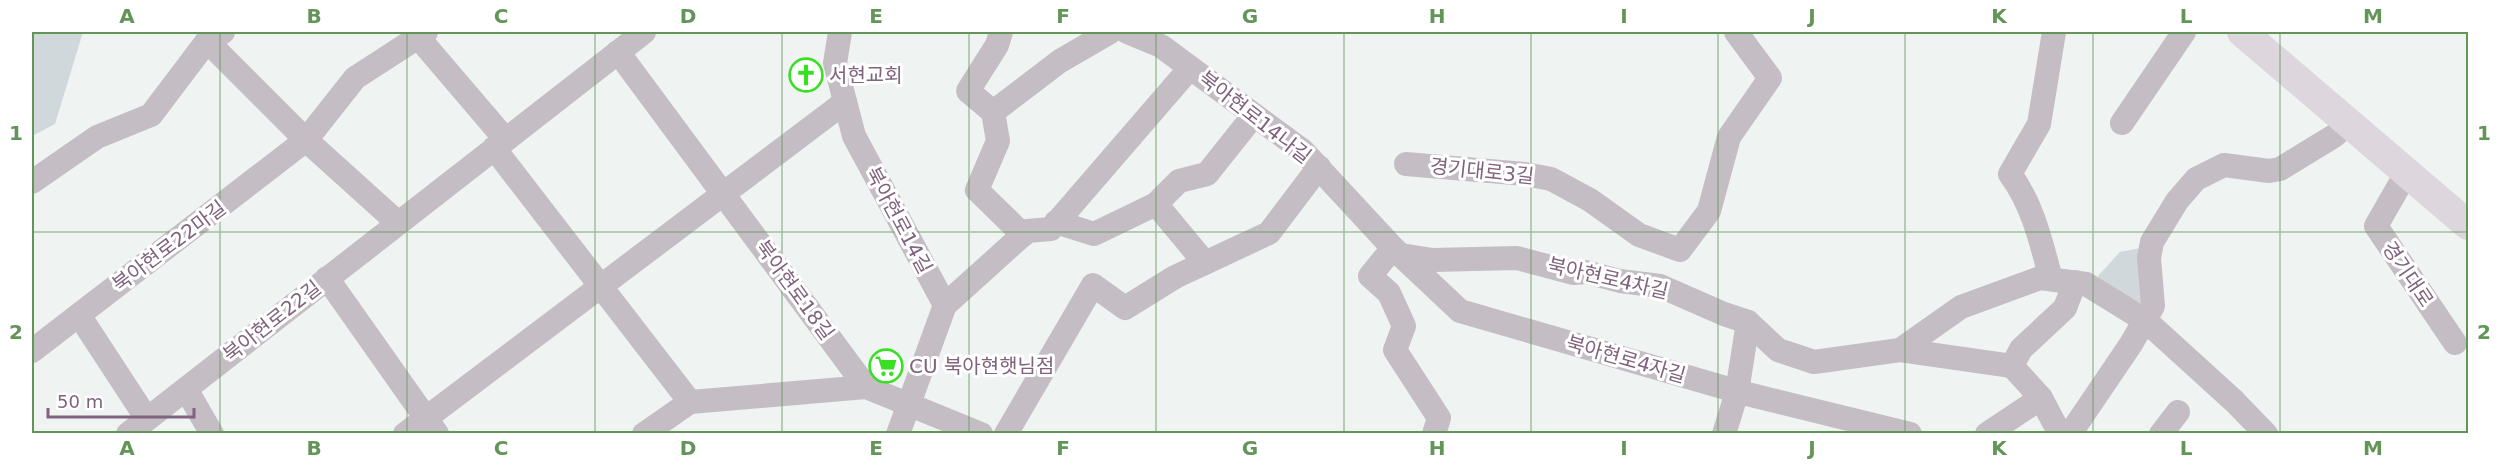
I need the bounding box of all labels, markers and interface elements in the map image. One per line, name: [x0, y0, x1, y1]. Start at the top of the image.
text: A: [119, 4, 135, 28]
text: B: [306, 4, 322, 28]
text: C: [494, 4, 508, 28]
text: D: [680, 4, 696, 28]
text: E: [869, 4, 883, 28]
text: F: [1056, 4, 1070, 28]
text: G: [1242, 4, 1258, 28]
text: H: [1429, 4, 1445, 28]
text: I: [1620, 4, 1628, 28]
text: J: [1806, 4, 1816, 28]
text: K: [1991, 4, 2008, 28]
text: L: [2180, 4, 2193, 28]
text: M: [2363, 4, 2383, 28]
church icon: 서현교회: [788, 57, 824, 93]
place label: 서현교회: [829, 63, 903, 87]
street label: 북아현로14나길: [1194, 66, 1316, 168]
text: 1: [9, 121, 23, 145]
text: 1: [2477, 121, 2491, 145]
street label: 경기대로3길: [1429, 154, 1535, 188]
street label: 북아현로14길: [861, 163, 937, 277]
street label: 북아현로22마길: [108, 196, 230, 296]
street label: 북아현로18길: [751, 235, 839, 345]
street label: 경기대로: [2377, 237, 2439, 311]
street label: 북아현로4차길: [1545, 252, 1671, 304]
street label: 북아현로22길: [218, 275, 326, 367]
text: 2: [9, 320, 23, 344]
text: 2: [2477, 320, 2491, 344]
street label: 북아현로4자길: [1564, 330, 1688, 388]
supermarket icon: CU 북아현햇님점: [868, 348, 904, 384]
place label: CU 북아현햇님점: [909, 354, 1054, 378]
scale bar: [48, 381, 194, 419]
text: 50 m: [57, 391, 103, 412]
text: A: [119, 436, 135, 460]
text: B: [306, 436, 322, 460]
text: C: [494, 436, 508, 460]
text: D: [680, 436, 696, 460]
text: E: [869, 436, 883, 460]
text: F: [1056, 436, 1070, 460]
text: G: [1242, 436, 1258, 460]
text: H: [1429, 436, 1445, 460]
text: I: [1620, 436, 1628, 460]
text: J: [1806, 436, 1816, 460]
text: K: [1991, 436, 2008, 460]
text: L: [2180, 436, 2193, 460]
text: M: [2363, 436, 2383, 460]

